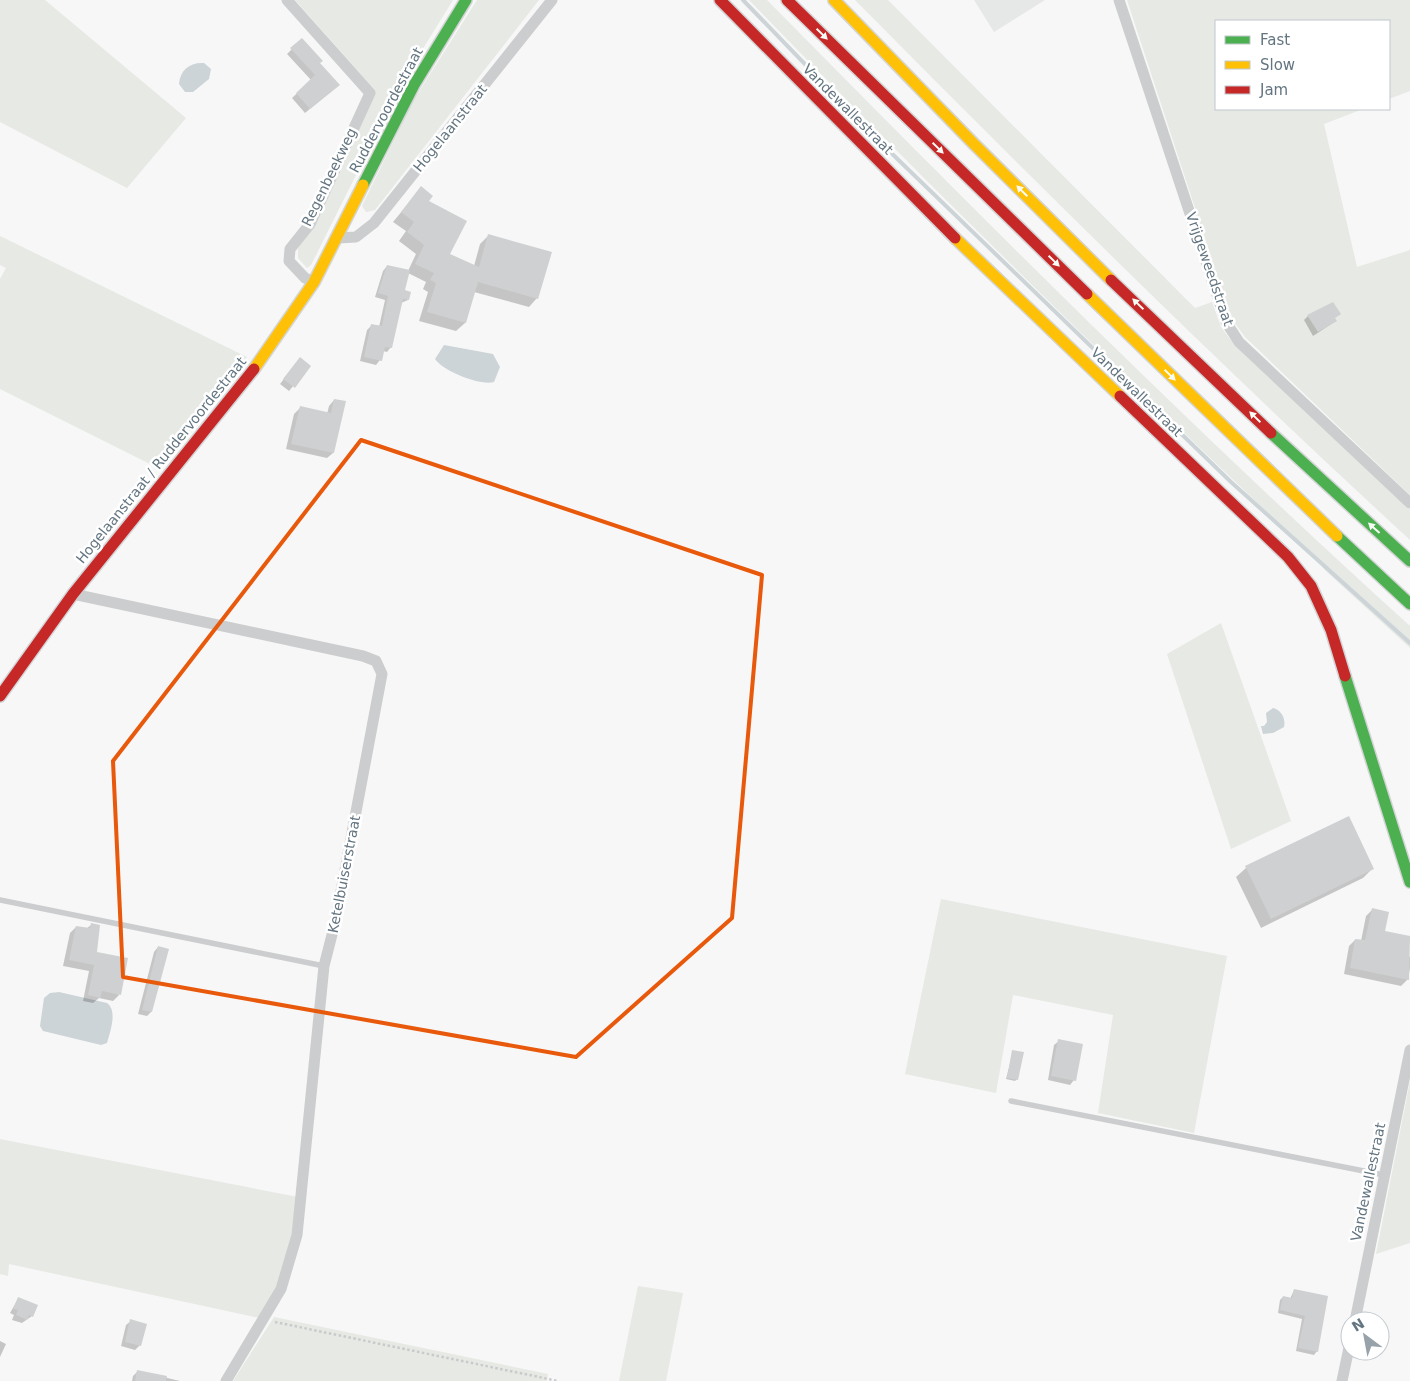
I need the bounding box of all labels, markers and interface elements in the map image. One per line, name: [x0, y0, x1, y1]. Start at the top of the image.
legend: [1215, 20, 1390, 110]
one-way arrow: [816, 28, 828, 40]
text: Fast: [1260, 31, 1290, 49]
street label: Ruddervoordestraat: [346, 44, 426, 175]
text: Slow: [1260, 56, 1295, 74]
street label: Vandewallestraat: [800, 61, 897, 158]
street label: Hogelaanstraat: [410, 81, 490, 175]
text: Jam: [1259, 81, 1288, 99]
street label: Regenbeekweg: [298, 125, 360, 229]
one-way arrow: [932, 142, 944, 154]
one-way arrow: [1016, 185, 1028, 197]
street label: Vrijgeweedstraat: [1183, 210, 1237, 329]
one-way arrow: [1048, 255, 1060, 267]
one-way arrow: [1132, 298, 1144, 310]
street label: Vandewallestraat: [1088, 344, 1186, 440]
street label: Hogelaanstraat / Ruddervoordestraat: [73, 353, 250, 566]
one-way arrow: [1164, 369, 1176, 381]
one-way arrow: [1250, 411, 1262, 423]
one-way arrow: [1368, 522, 1380, 534]
street label: Ketelbuiserstraat: [325, 813, 363, 934]
street label: Vandewallestraat: [1348, 1121, 1389, 1243]
north arrow: [1340, 1311, 1390, 1361]
text: N: [1349, 1315, 1367, 1335]

